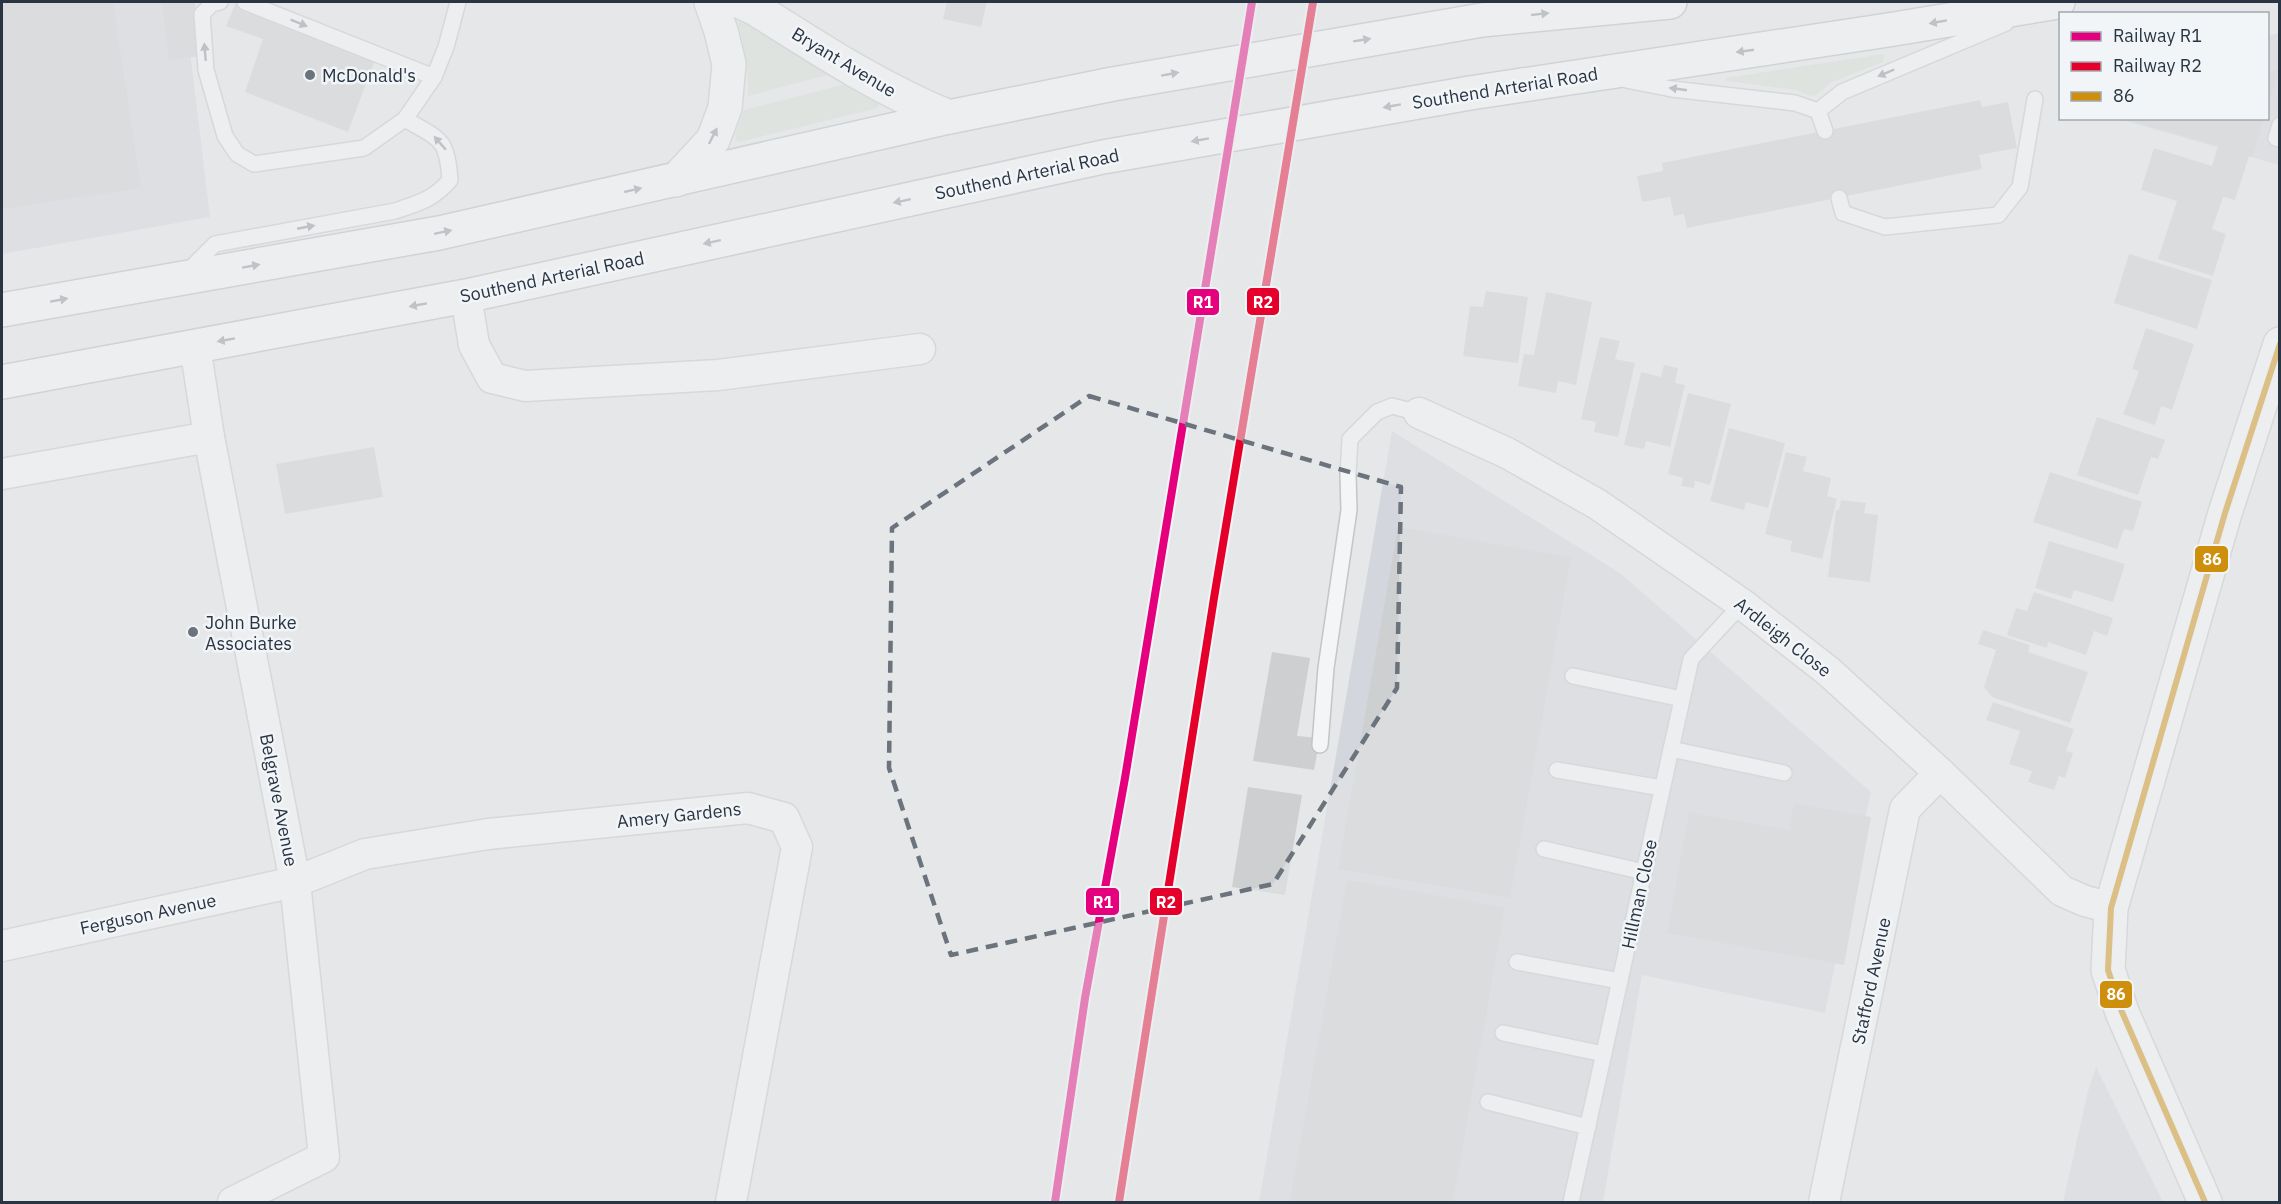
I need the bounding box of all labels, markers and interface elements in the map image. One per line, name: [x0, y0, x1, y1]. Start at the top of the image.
one-way arrow: [1531, 9, 1550, 19]
legend: [2059, 12, 2269, 120]
one-way arrow: [1929, 17, 1948, 26]
one-way arrow: [290, 19, 308, 28]
street label: Bryant Avenue: [788, 22, 900, 102]
text: Railway R1: [2113, 24, 2202, 47]
one-way arrow: [1353, 35, 1372, 44]
one-way arrow: [200, 42, 210, 61]
one-way arrow: [1736, 47, 1755, 56]
text: Railway R2: [2113, 54, 2202, 77]
street label: Southend Arterial Road: [1411, 62, 1599, 114]
place label: McDonald's: [322, 64, 416, 87]
marker: McDonald's: [303, 68, 317, 82]
one-way arrow: [1876, 68, 1894, 78]
one-way arrow: [1161, 69, 1180, 78]
one-way arrow: [1669, 84, 1688, 94]
text: 86: [2113, 84, 2135, 107]
one-way arrow: [1382, 102, 1401, 111]
one-way arrow: [709, 127, 718, 144]
one-way arrow: [433, 136, 446, 151]
one-way arrow: [1190, 136, 1209, 145]
street label: Southend Arterial Road: [933, 143, 1121, 205]
one-way arrow: [624, 184, 643, 194]
one-way arrow: [892, 197, 911, 206]
one-way arrow: [297, 222, 316, 231]
one-way arrow: [434, 227, 453, 236]
one-way arrow: [702, 238, 721, 248]
street label: Southend Arterial Road: [458, 246, 646, 308]
one-way arrow: [242, 262, 261, 271]
line badge: R2: [1246, 287, 1280, 316]
line badge: R1: [1186, 288, 1220, 316]
text: R1: [1193, 292, 1214, 312]
text: R2: [1253, 292, 1273, 312]
one-way arrow: [50, 295, 69, 304]
one-way arrow: [408, 301, 427, 310]
one-way arrow: [217, 336, 236, 345]
line badge: 86: [2194, 545, 2229, 573]
text: 86: [2202, 549, 2222, 569]
street label: Ardleigh Close: [1730, 592, 1836, 682]
place label: John Burke Associates: [205, 611, 297, 655]
marker: John Burke Associates: [186, 625, 200, 639]
street label: Belgrave Avenue: [255, 732, 303, 869]
street label: Amery Gardens: [616, 797, 742, 833]
street label: Hillman Close: [1616, 837, 1662, 951]
line badge: R1: [1085, 887, 1120, 916]
line badge: R2: [1149, 887, 1183, 916]
street label: Ferguson Avenue: [78, 888, 218, 940]
text: R1: [1093, 892, 1114, 912]
text: R2: [1156, 892, 1176, 912]
street label: Stafford Avenue: [1846, 915, 1896, 1047]
line badge: 86: [2099, 980, 2133, 1009]
text: 86: [2106, 984, 2126, 1004]

